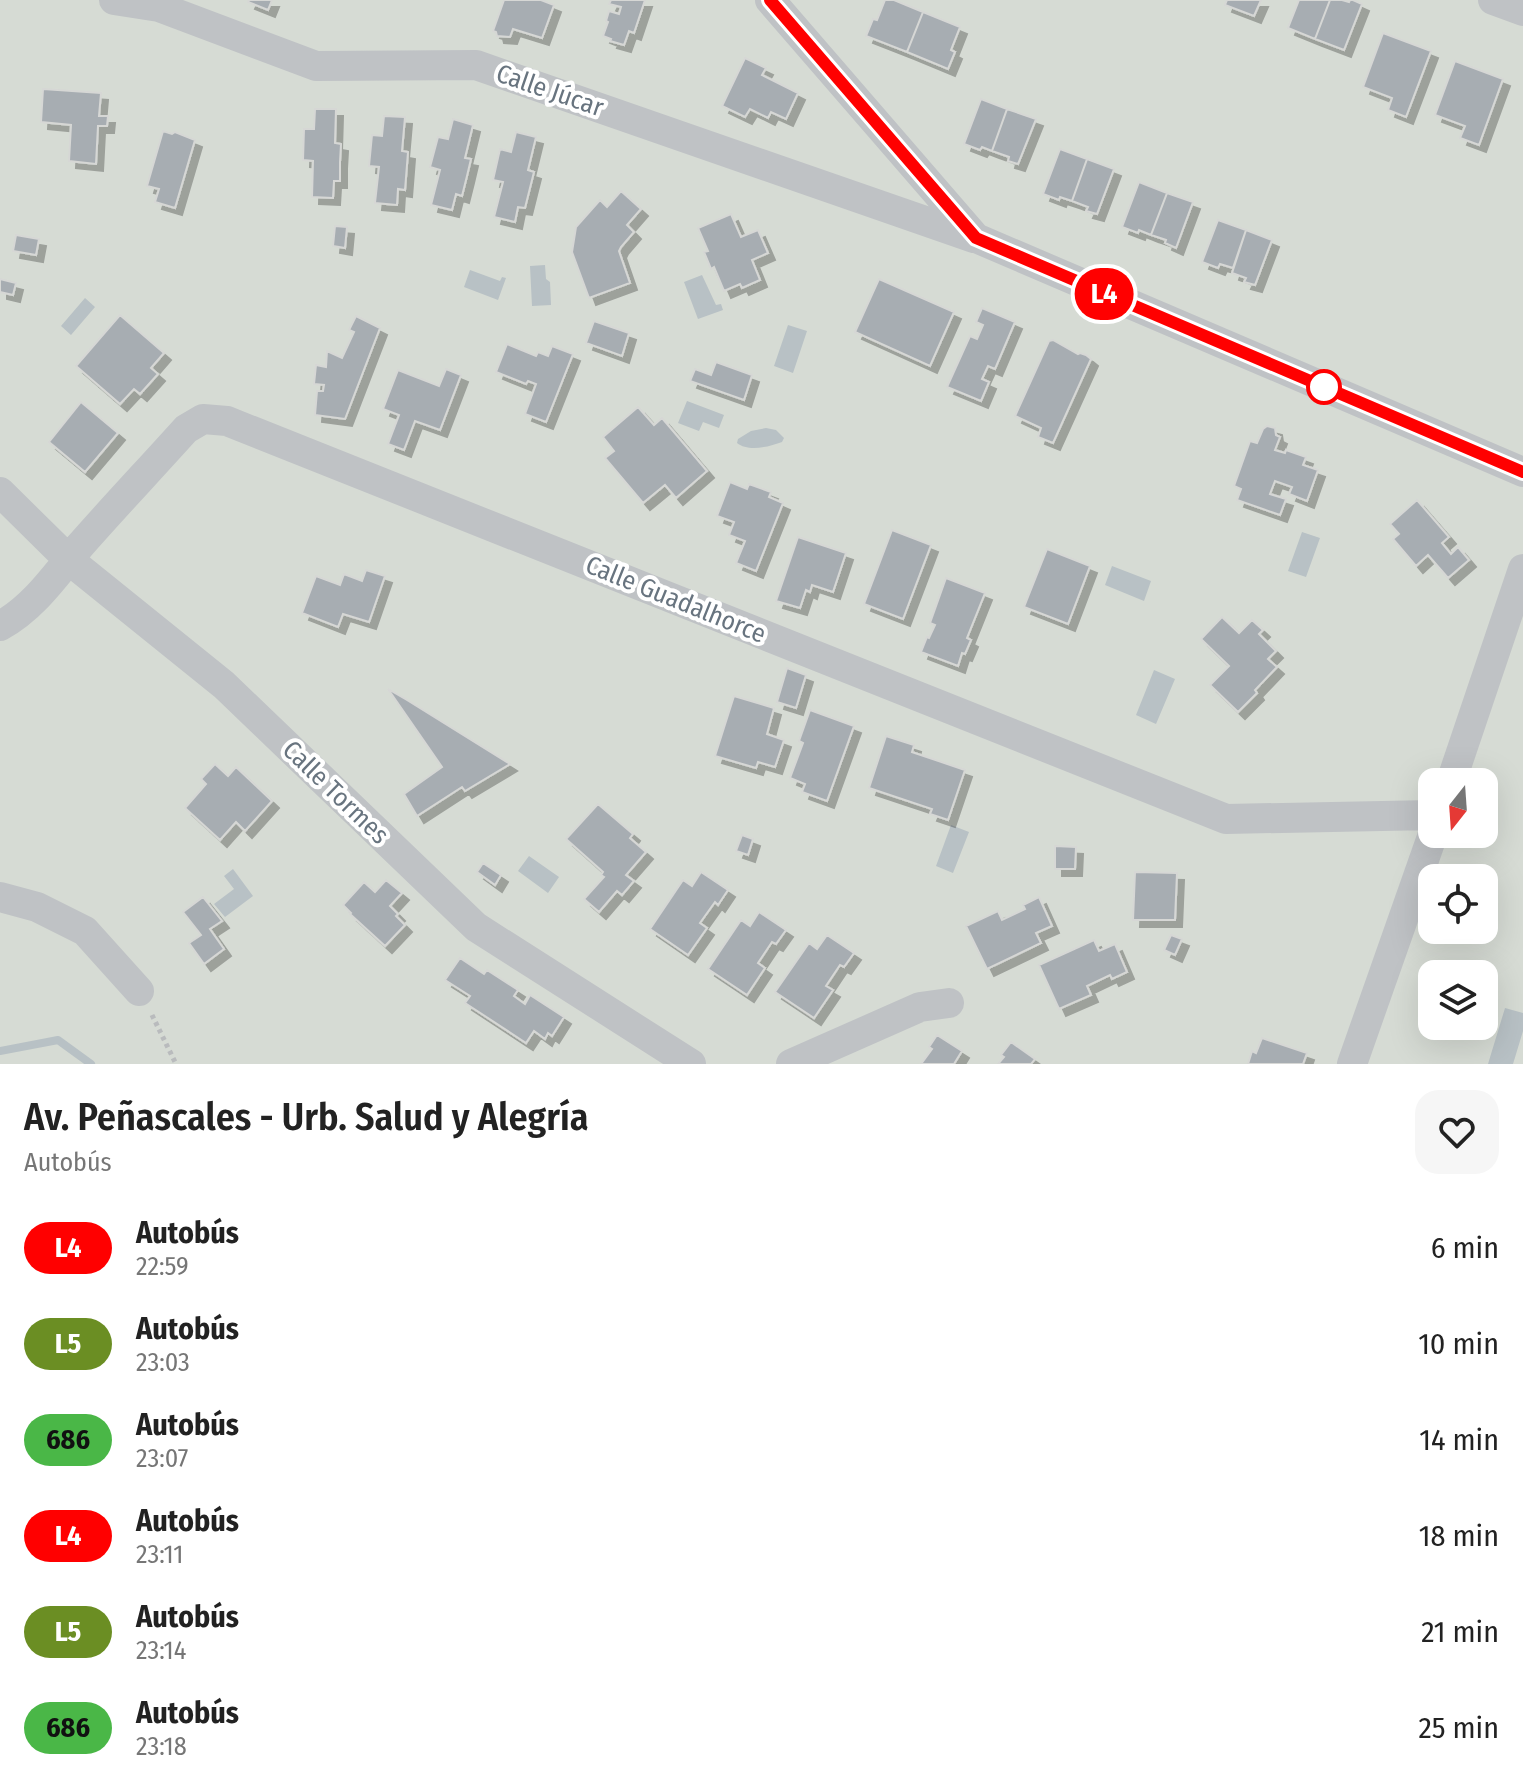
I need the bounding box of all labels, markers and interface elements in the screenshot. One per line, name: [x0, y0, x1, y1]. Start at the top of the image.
street label: Calle Júcar: [492, 58, 608, 123]
line badge: L4: [1068, 268, 1140, 320]
text: L4: [1091, 277, 1117, 310]
unlabelled marker: [1307, 370, 1341, 404]
street label: Calle Guadalhorce: [581, 549, 770, 650]
street label: Calle Tormes: [276, 734, 395, 850]
north arrow: [1418, 768, 1498, 848]
map controls: [1418, 768, 1498, 1040]
button: locate: [1418, 864, 1498, 944]
button: layers: [1418, 960, 1498, 1040]
button: heart: [1415, 1090, 1499, 1174]
text: Av. Peñascales - Urb. Salud y Alegría: [24, 1094, 589, 1140]
text: Autobús: [24, 1147, 112, 1178]
text: Autobús: [136, 1215, 239, 1251]
text: 6 min: [1431, 1230, 1499, 1266]
text: L4: [55, 1231, 81, 1264]
text: 22:59: [136, 1251, 189, 1282]
text: Autobús: [136, 1311, 239, 1347]
text: 10 min: [1418, 1326, 1499, 1362]
text: L5: [55, 1327, 81, 1360]
text: 23:03: [136, 1347, 190, 1378]
text: Autobús: [136, 1407, 239, 1443]
text: 14 min: [1419, 1422, 1499, 1458]
text: 686: [46, 1423, 90, 1456]
text: 23:07: [136, 1443, 188, 1474]
text: Autobús: [136, 1503, 239, 1539]
text: 18 min: [1419, 1518, 1499, 1554]
text: L4: [55, 1519, 81, 1552]
text: 23:11: [136, 1539, 184, 1570]
text: Autobús: [136, 1599, 239, 1635]
text: 21 min: [1421, 1614, 1499, 1650]
text: L5: [55, 1615, 81, 1648]
text: 23:14: [136, 1635, 186, 1666]
text: Autobús: [136, 1695, 239, 1731]
text: 25 min: [1419, 1710, 1499, 1746]
text: 686: [46, 1711, 90, 1744]
text: 23:18: [136, 1731, 187, 1762]

